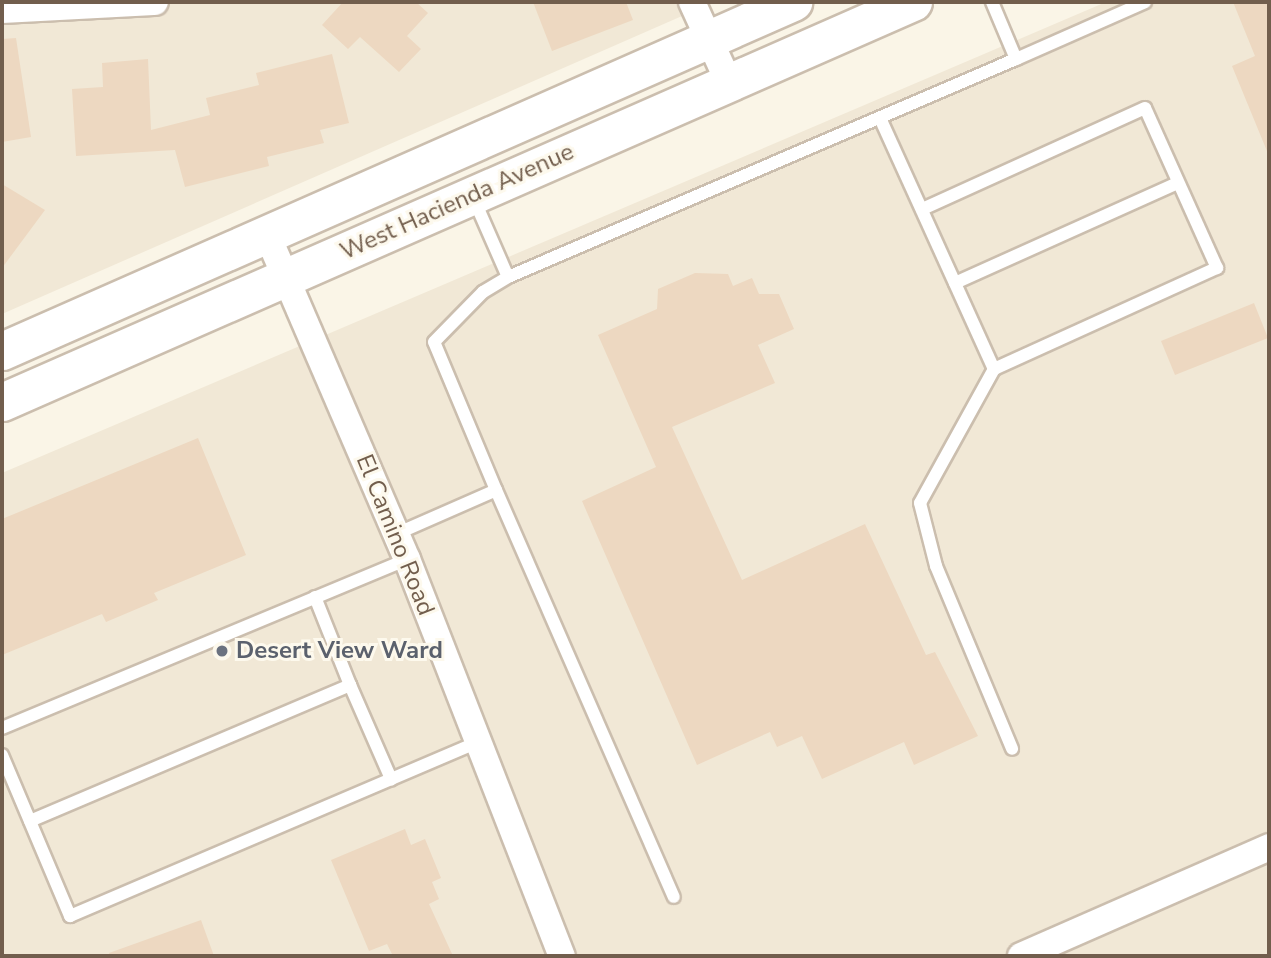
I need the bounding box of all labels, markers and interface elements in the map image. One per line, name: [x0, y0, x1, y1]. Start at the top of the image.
street label: West Hacienda Avenue: [336, 138, 578, 266]
street label: El Camino Road: [350, 450, 440, 620]
place label: Desert View Ward: [236, 637, 443, 665]
marker: Desert View Ward: [214, 643, 230, 659]

